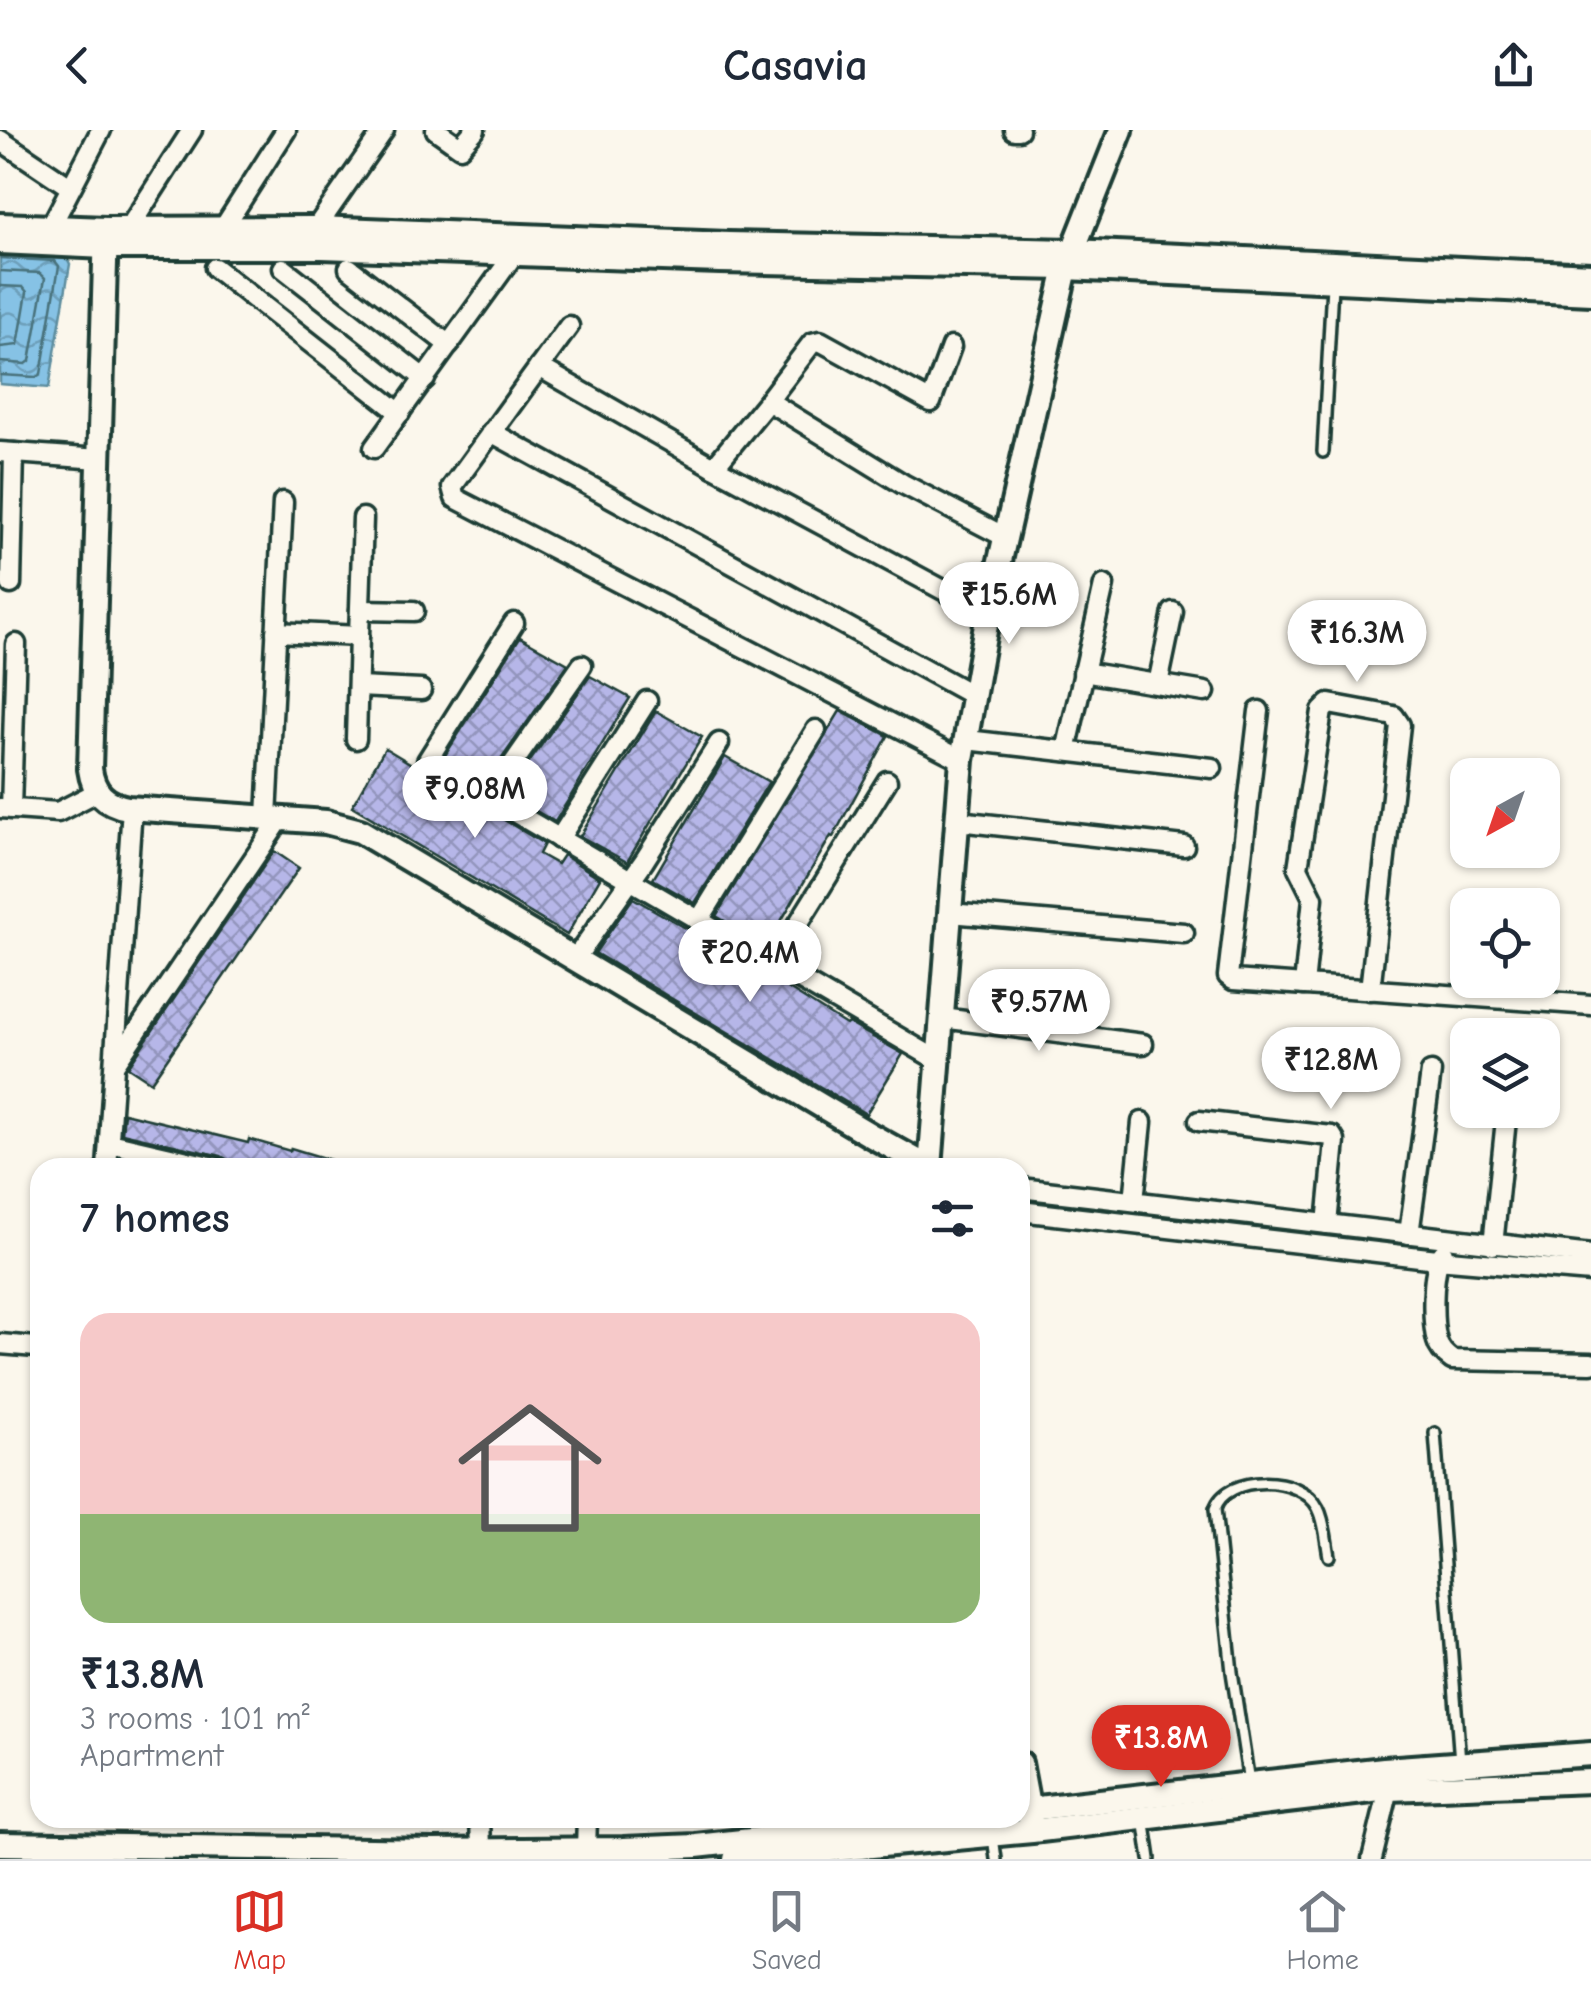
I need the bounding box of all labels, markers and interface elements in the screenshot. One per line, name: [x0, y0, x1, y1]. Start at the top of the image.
icon: back: [50, 38, 105, 93]
icon: share: [1486, 38, 1541, 93]
text: Casavia: [723, 39, 868, 91]
pin: ₹15.6M: [928, 562, 1090, 647]
text: ₹15.6M: [961, 576, 1057, 613]
pin: ₹16.3M: [1276, 600, 1438, 685]
text: ₹16.3M: [1310, 614, 1404, 651]
pin: ₹9.08M: [394, 756, 556, 841]
north arrow: [1450, 758, 1560, 868]
map controls: [1450, 758, 1560, 1128]
text: ₹9.08M: [424, 770, 526, 807]
button: locate: [1450, 888, 1560, 998]
pin: ₹20.4M: [669, 920, 831, 1005]
text: ₹20.4M: [700, 934, 800, 971]
pin: ₹9.57M: [958, 969, 1120, 1054]
text: ₹9.57M: [990, 983, 1088, 1020]
button: layers: [1450, 1018, 1560, 1128]
pin: ₹12.8M: [1250, 1027, 1412, 1112]
text: ₹12.8M: [1284, 1041, 1378, 1078]
icon: filters: [925, 1191, 980, 1246]
text: 7 homes: [80, 1194, 230, 1243]
icon: home: [440, 1378, 620, 1558]
text: ₹13.8M: [80, 1650, 204, 1699]
text: 3 rooms · 101 m²: [80, 1700, 310, 1737]
pin: ₹13.8M: [1080, 1705, 1242, 1790]
text: ₹13.8M: [1114, 1719, 1208, 1756]
text: Apartment: [80, 1737, 223, 1774]
tab: Map: [232, 1884, 287, 1976]
tab: Saved: [752, 1884, 822, 1976]
tab: Home: [1286, 1884, 1359, 1976]

